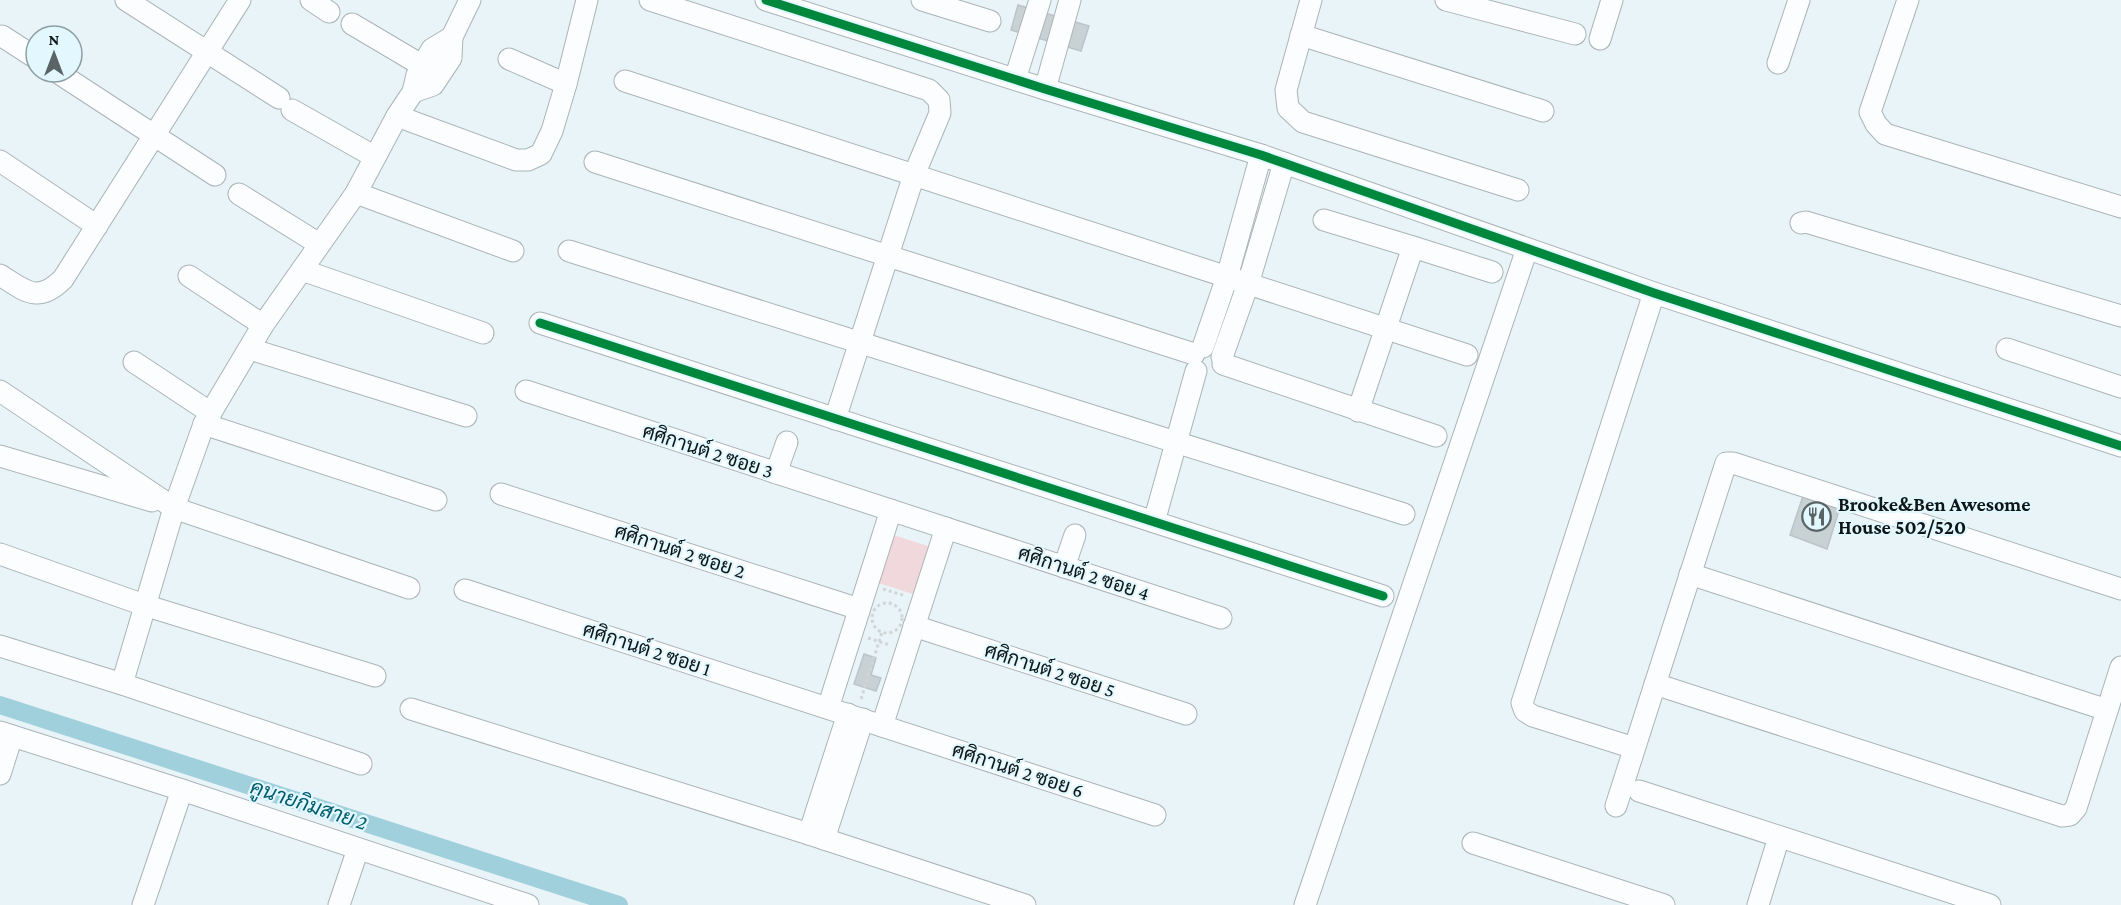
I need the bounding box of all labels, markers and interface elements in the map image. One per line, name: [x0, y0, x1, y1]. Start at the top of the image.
north arrow: [24, 24, 84, 84]
text: N: [49, 31, 60, 48]
street label: ศศิกานต์ 2 ซอย 3: [640, 417, 777, 482]
place label: Brooke&Ben Awesome House 502/520: [1838, 493, 2031, 538]
restaurant icon: Brooke&Ben Awesome House 502/520: [1801, 500, 1833, 532]
street label: ศศิกานต์ 2 ซอย 2: [612, 517, 749, 582]
street label: ศศิกานต์ 2 ซอย 4: [1016, 539, 1153, 605]
street label: ศศิกานต์ 2 ซอย 1: [580, 615, 715, 680]
street label: ศศิกานต์ 2 ซอย 5: [982, 636, 1119, 701]
street label: ศศิกานต์ 2 ซอย 6: [950, 736, 1087, 802]
water label: คูนายกิมสาย 2: [247, 775, 371, 838]

